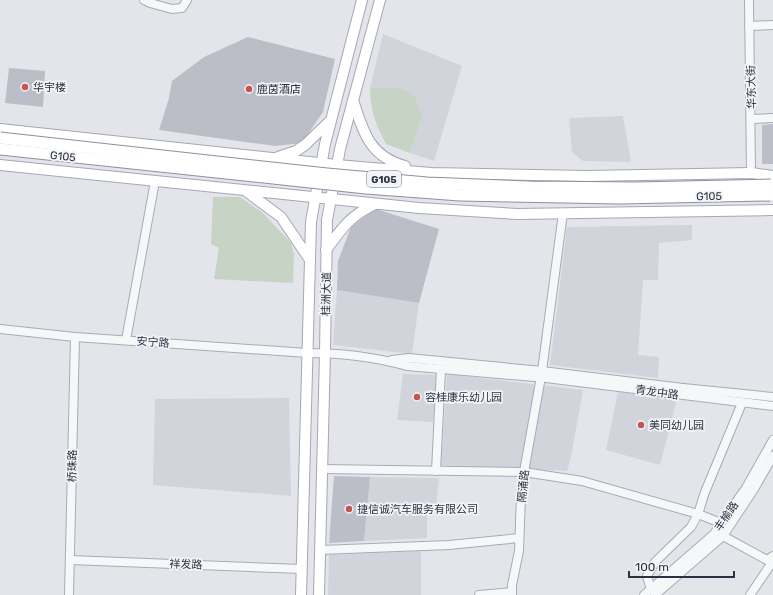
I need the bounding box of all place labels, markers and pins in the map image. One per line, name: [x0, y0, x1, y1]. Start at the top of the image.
place label: 华宇楼: [33, 81, 66, 94]
marker: 华宇楼: [20, 82, 30, 92]
place label: 鹿茵酒店: [257, 83, 301, 96]
marker: 鹿茵酒店: [244, 84, 254, 94]
place label: 容桂康乐幼儿园: [425, 391, 502, 404]
marker: 容桂康乐幼儿园: [412, 392, 422, 402]
place label: 美同幼儿园: [649, 419, 704, 432]
marker: 美同幼儿园: [636, 420, 646, 430]
place label: 捷信诚汽车服务有限公司: [357, 503, 478, 516]
marker: 捷信诚汽车服务有限公司: [344, 504, 354, 514]

